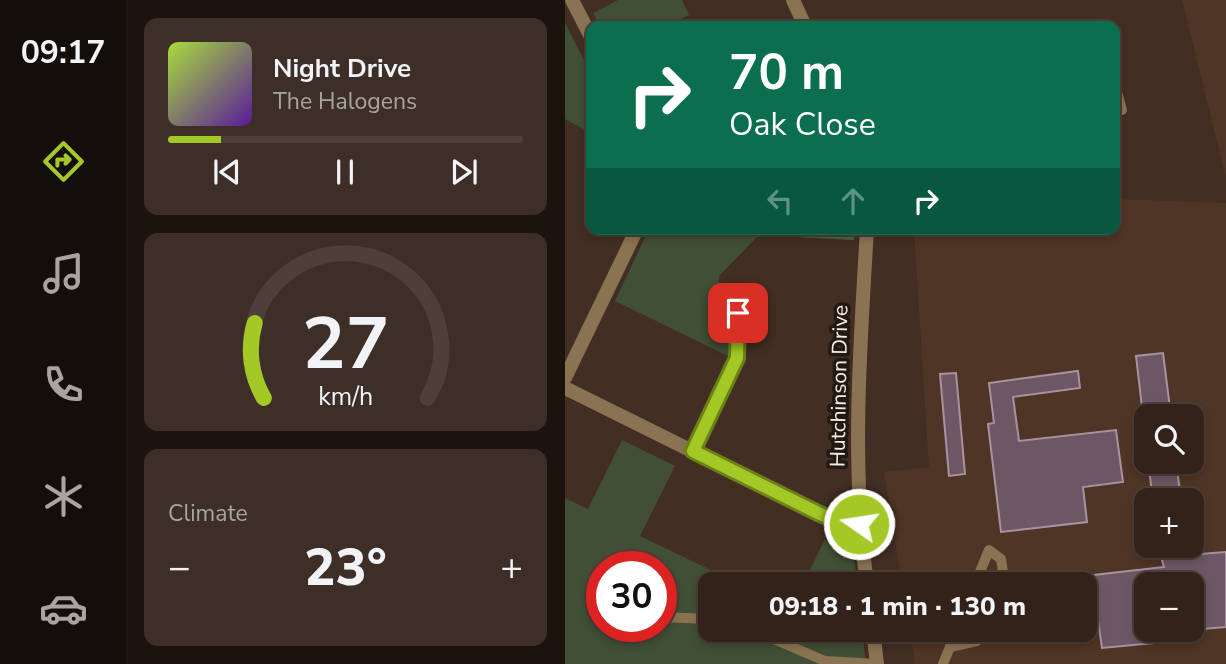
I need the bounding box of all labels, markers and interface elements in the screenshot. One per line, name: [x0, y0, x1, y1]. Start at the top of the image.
text: 09:17: [21, 31, 105, 74]
text: 70 m: [729, 39, 844, 106]
icon: right: [614, 49, 705, 140]
text: Night Drive: [273, 51, 411, 86]
text: The Halogens: [273, 86, 417, 117]
text: Oak Close: [729, 103, 876, 146]
icon: directions: [39, 137, 88, 186]
icon: previous: [208, 153, 246, 191]
icon: pause: [326, 153, 364, 191]
icon: next: [445, 153, 483, 191]
icon: left: [761, 182, 799, 220]
icon: ahead: [834, 182, 872, 220]
icon: right: [907, 182, 945, 220]
icon: music: [39, 249, 88, 298]
pin: [708, 283, 768, 343]
text: 27: [302, 294, 389, 394]
icon: arrive: [719, 294, 757, 332]
street label: Hutchinson Drive: [824, 305, 854, 467]
icon: phone: [39, 360, 88, 409]
text: km/h: [318, 380, 373, 414]
map controls: [1134, 404, 1204, 642]
button: search: [1134, 404, 1204, 474]
icon: climate: [39, 472, 88, 521]
position arrow: [822, 487, 896, 561]
button: +: [1134, 488, 1204, 558]
text: Climate: [168, 498, 248, 529]
text: 23°: [304, 532, 387, 603]
text: −: [168, 542, 191, 593]
text: +: [500, 542, 523, 593]
speed limit sign: 30: [586, 551, 677, 642]
button: −: [1134, 572, 1204, 642]
icon: car: [39, 584, 88, 633]
text: 09:18 · 1 min · 130 m: [769, 589, 1026, 624]

